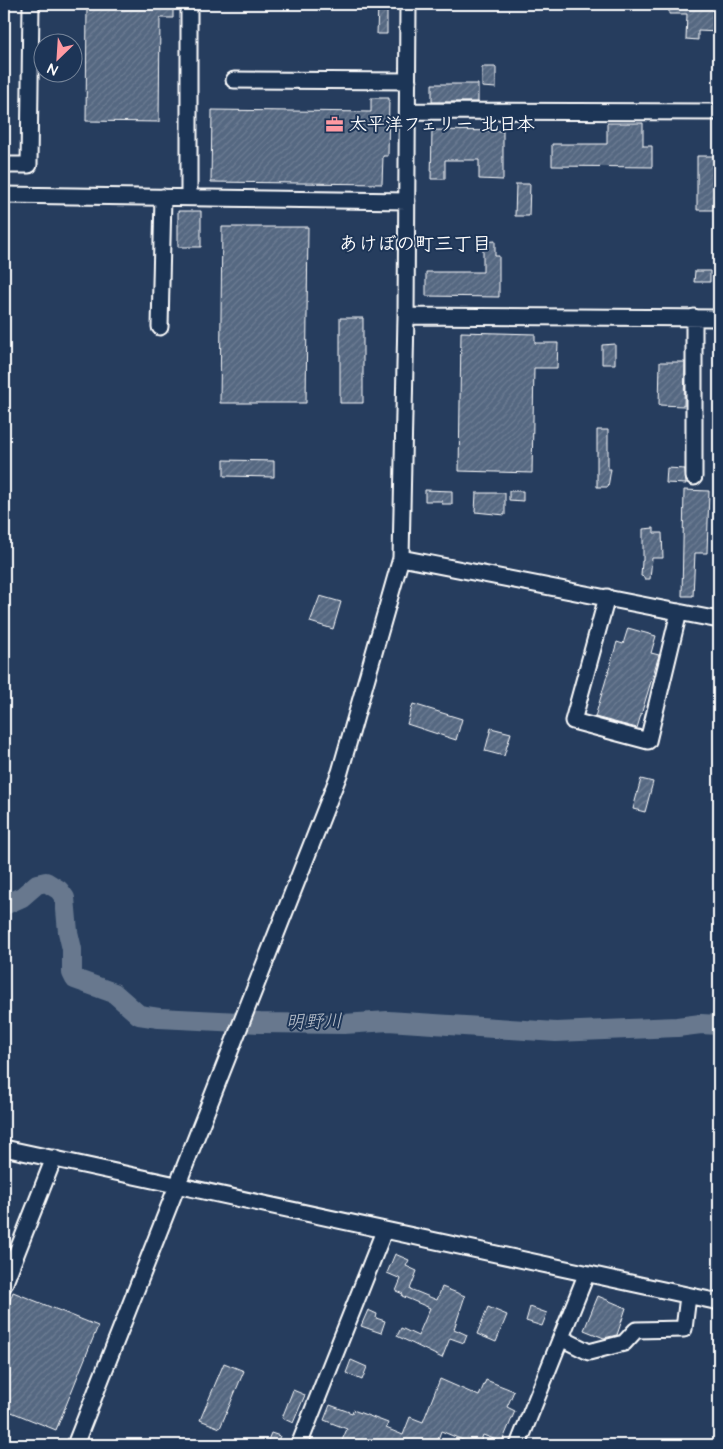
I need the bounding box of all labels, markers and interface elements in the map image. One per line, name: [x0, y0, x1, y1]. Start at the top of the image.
north arrow: [32, 32, 82, 82]
text: N: [45, 58, 61, 80]
place label: 太平洋フェリー 北日本: [349, 112, 535, 137]
office icon: 太平洋フェリー 北日本: [325, 114, 345, 134]
district label: あけぼの町三丁目: [339, 231, 491, 258]
water label: 明野川: [285, 1008, 343, 1036]

